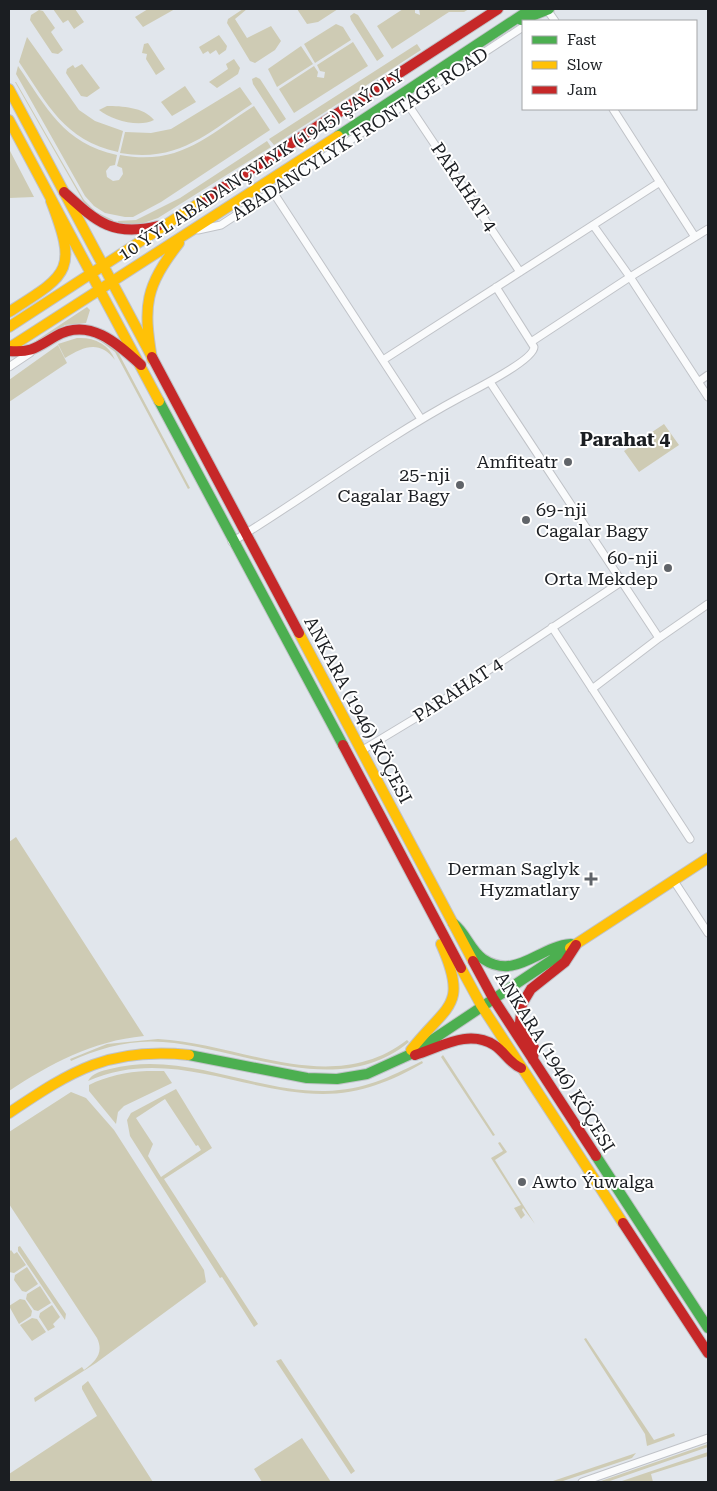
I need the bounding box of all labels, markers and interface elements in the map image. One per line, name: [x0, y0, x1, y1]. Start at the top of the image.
legend: [522, 20, 697, 110]
text: Fast: [567, 31, 597, 49]
street label: ABADANCYLYK FRONTAGE ROAD: [228, 43, 492, 224]
text: Slow: [567, 56, 603, 74]
street label: 10 ÝYL ABADANÇYLYK (1945) ŞAÝOLY: [114, 64, 408, 265]
text: Jam: [567, 81, 597, 99]
street label: PARAHAT 4: [427, 138, 502, 235]
district label: Parahat 4: [580, 428, 671, 451]
place label: Amfiteatr: [477, 451, 558, 472]
marker: Amfiteatr: [562, 456, 574, 468]
place label: 25-nji Cagalar Bagy: [338, 464, 450, 506]
marker: 25-nji Cagalar Bagy: [454, 479, 466, 491]
place label: 69-nji Cagalar Bagy: [536, 499, 649, 541]
marker: 69-nji Cagalar Bagy: [520, 514, 532, 526]
place label: 60-nji Orta Mekdep: [544, 547, 658, 589]
marker: 60-nji Orta Mekdep: [662, 562, 674, 574]
street label: ANKARA (1946) KÖÇESI: [300, 613, 417, 807]
street label: PARAHAT 4: [409, 653, 506, 726]
place label: Derman Saglyk Hyzmatlary: [447, 858, 580, 900]
marker: Derman Saglyk Hyzmatlary: [584, 872, 598, 886]
street label: ANKARA (1946) KÖÇESI: [491, 968, 620, 1156]
place label: Awto Ýuwalga: [532, 1171, 654, 1192]
marker: Awto Ýuwalga: [516, 1176, 528, 1188]

